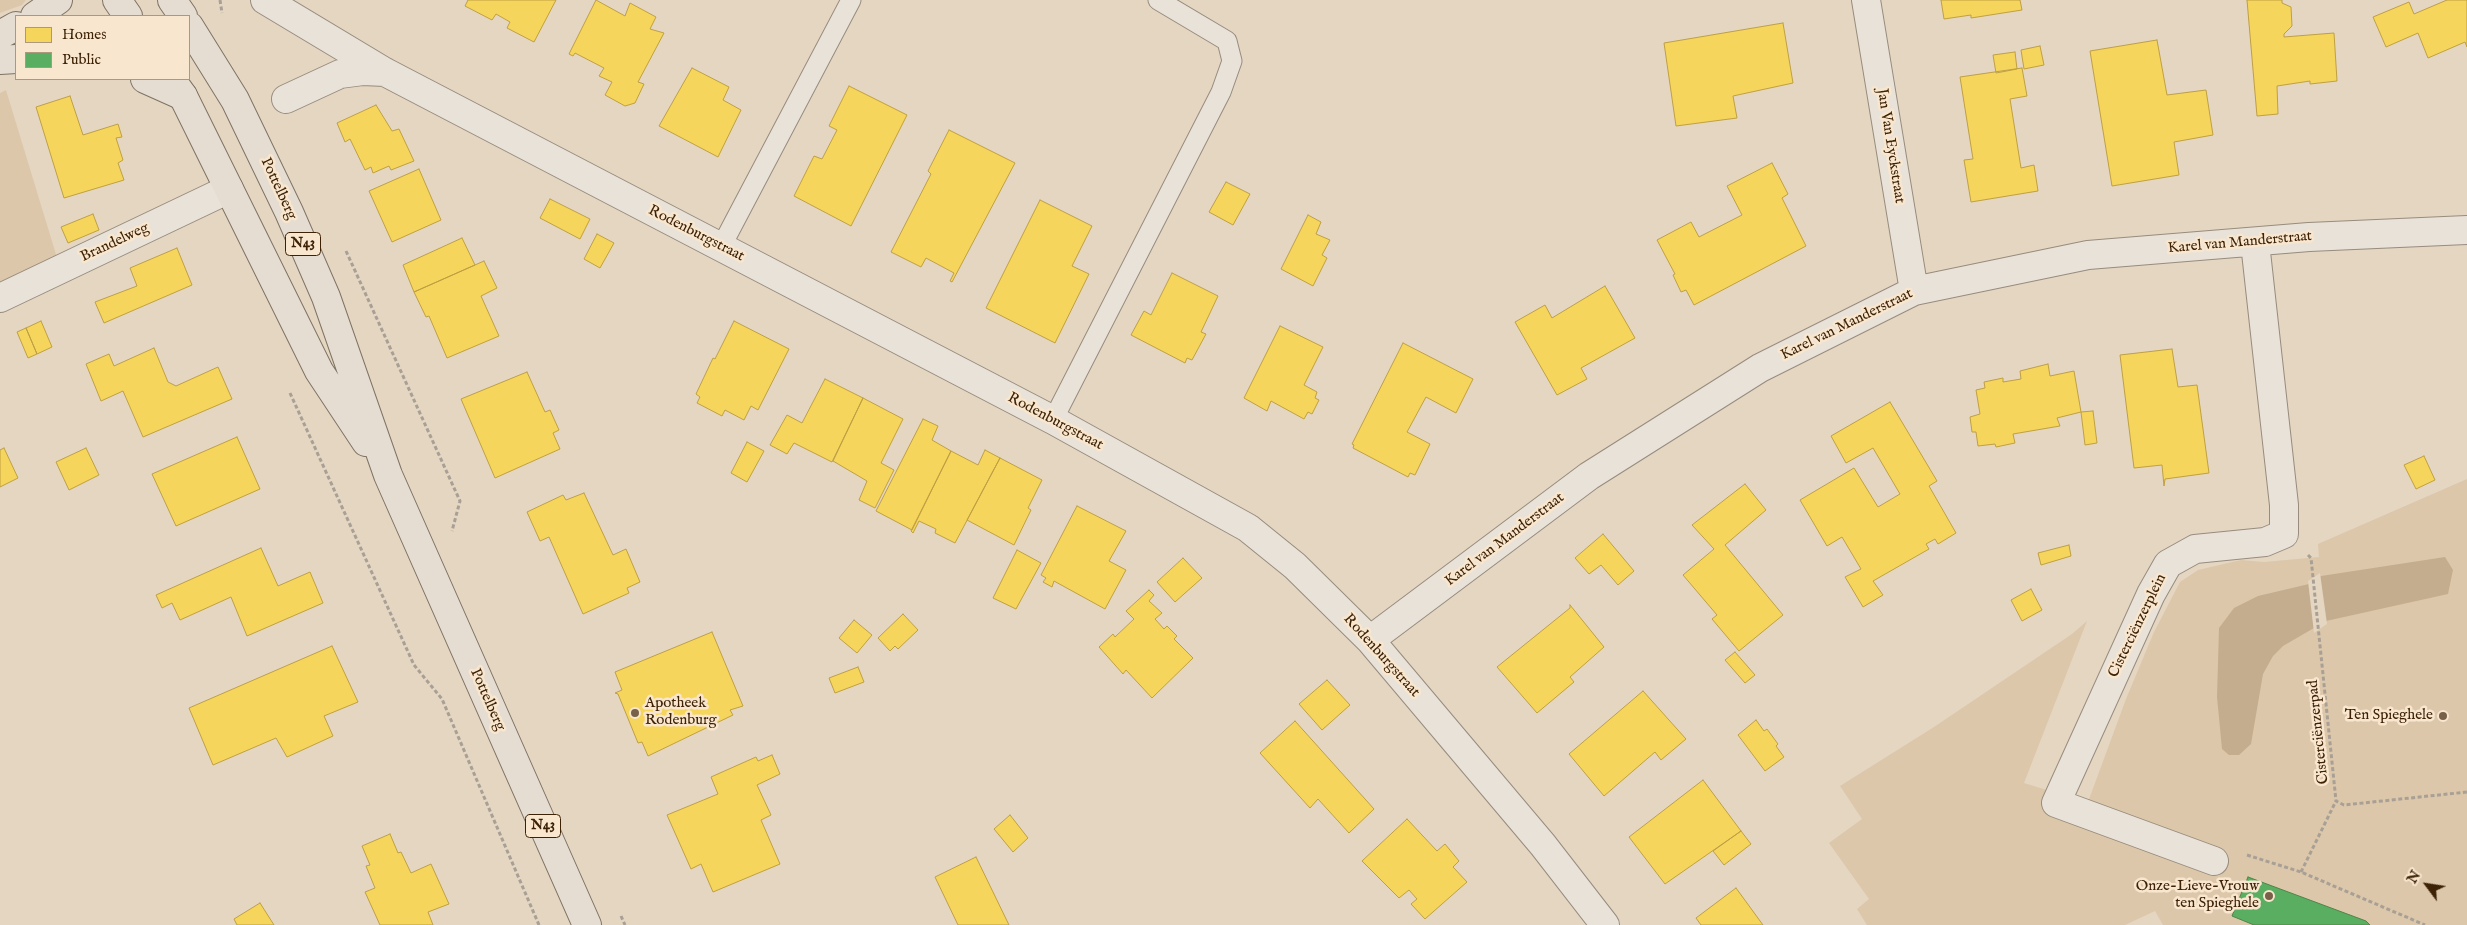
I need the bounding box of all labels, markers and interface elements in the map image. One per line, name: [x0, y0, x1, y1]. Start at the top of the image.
legend: [15, 15, 190, 80]
text: Homes: [62, 25, 106, 44]
text: Public: [62, 50, 101, 69]
street label: Jan Van Eyckstraat: [1872, 87, 1908, 205]
street label: Pottelberg: [256, 155, 300, 223]
street label: Rodenburgstraat: [645, 202, 747, 266]
street label: Brandelweg: [78, 219, 152, 267]
street label: Karel van Manderstraat: [2167, 228, 2313, 258]
road number: N43: [286, 232, 320, 255]
street label: Karel van Manderstraat: [1778, 285, 1916, 365]
street label: Rodenburgstraat: [1004, 389, 1106, 455]
street label: Karel van Manderstraat: [1442, 489, 1568, 591]
street label: Cisterciënzerplein: [2105, 571, 2171, 681]
street label: Rodenburgstraat: [1339, 611, 1423, 701]
street label: Pottelberg: [465, 666, 509, 734]
street label: Cisterciënzerpad: [2305, 679, 2333, 785]
place label: Apotheek Rodenburg: [645, 695, 717, 730]
marker: Apotheek Rodenburg: [629, 707, 641, 719]
place label: Ten Spieghele: [2345, 707, 2433, 725]
marker: Ten Spieghele: [2437, 710, 2449, 722]
road number: N43: [526, 814, 560, 838]
north arrow: [2402, 860, 2452, 910]
text: N: [2403, 867, 2425, 887]
place label: Onze-Lieve-Vrouw ten Spieghele: [2136, 878, 2259, 913]
marker: Onze-Lieve-Vrouw ten Spieghele: [2263, 890, 2275, 902]

